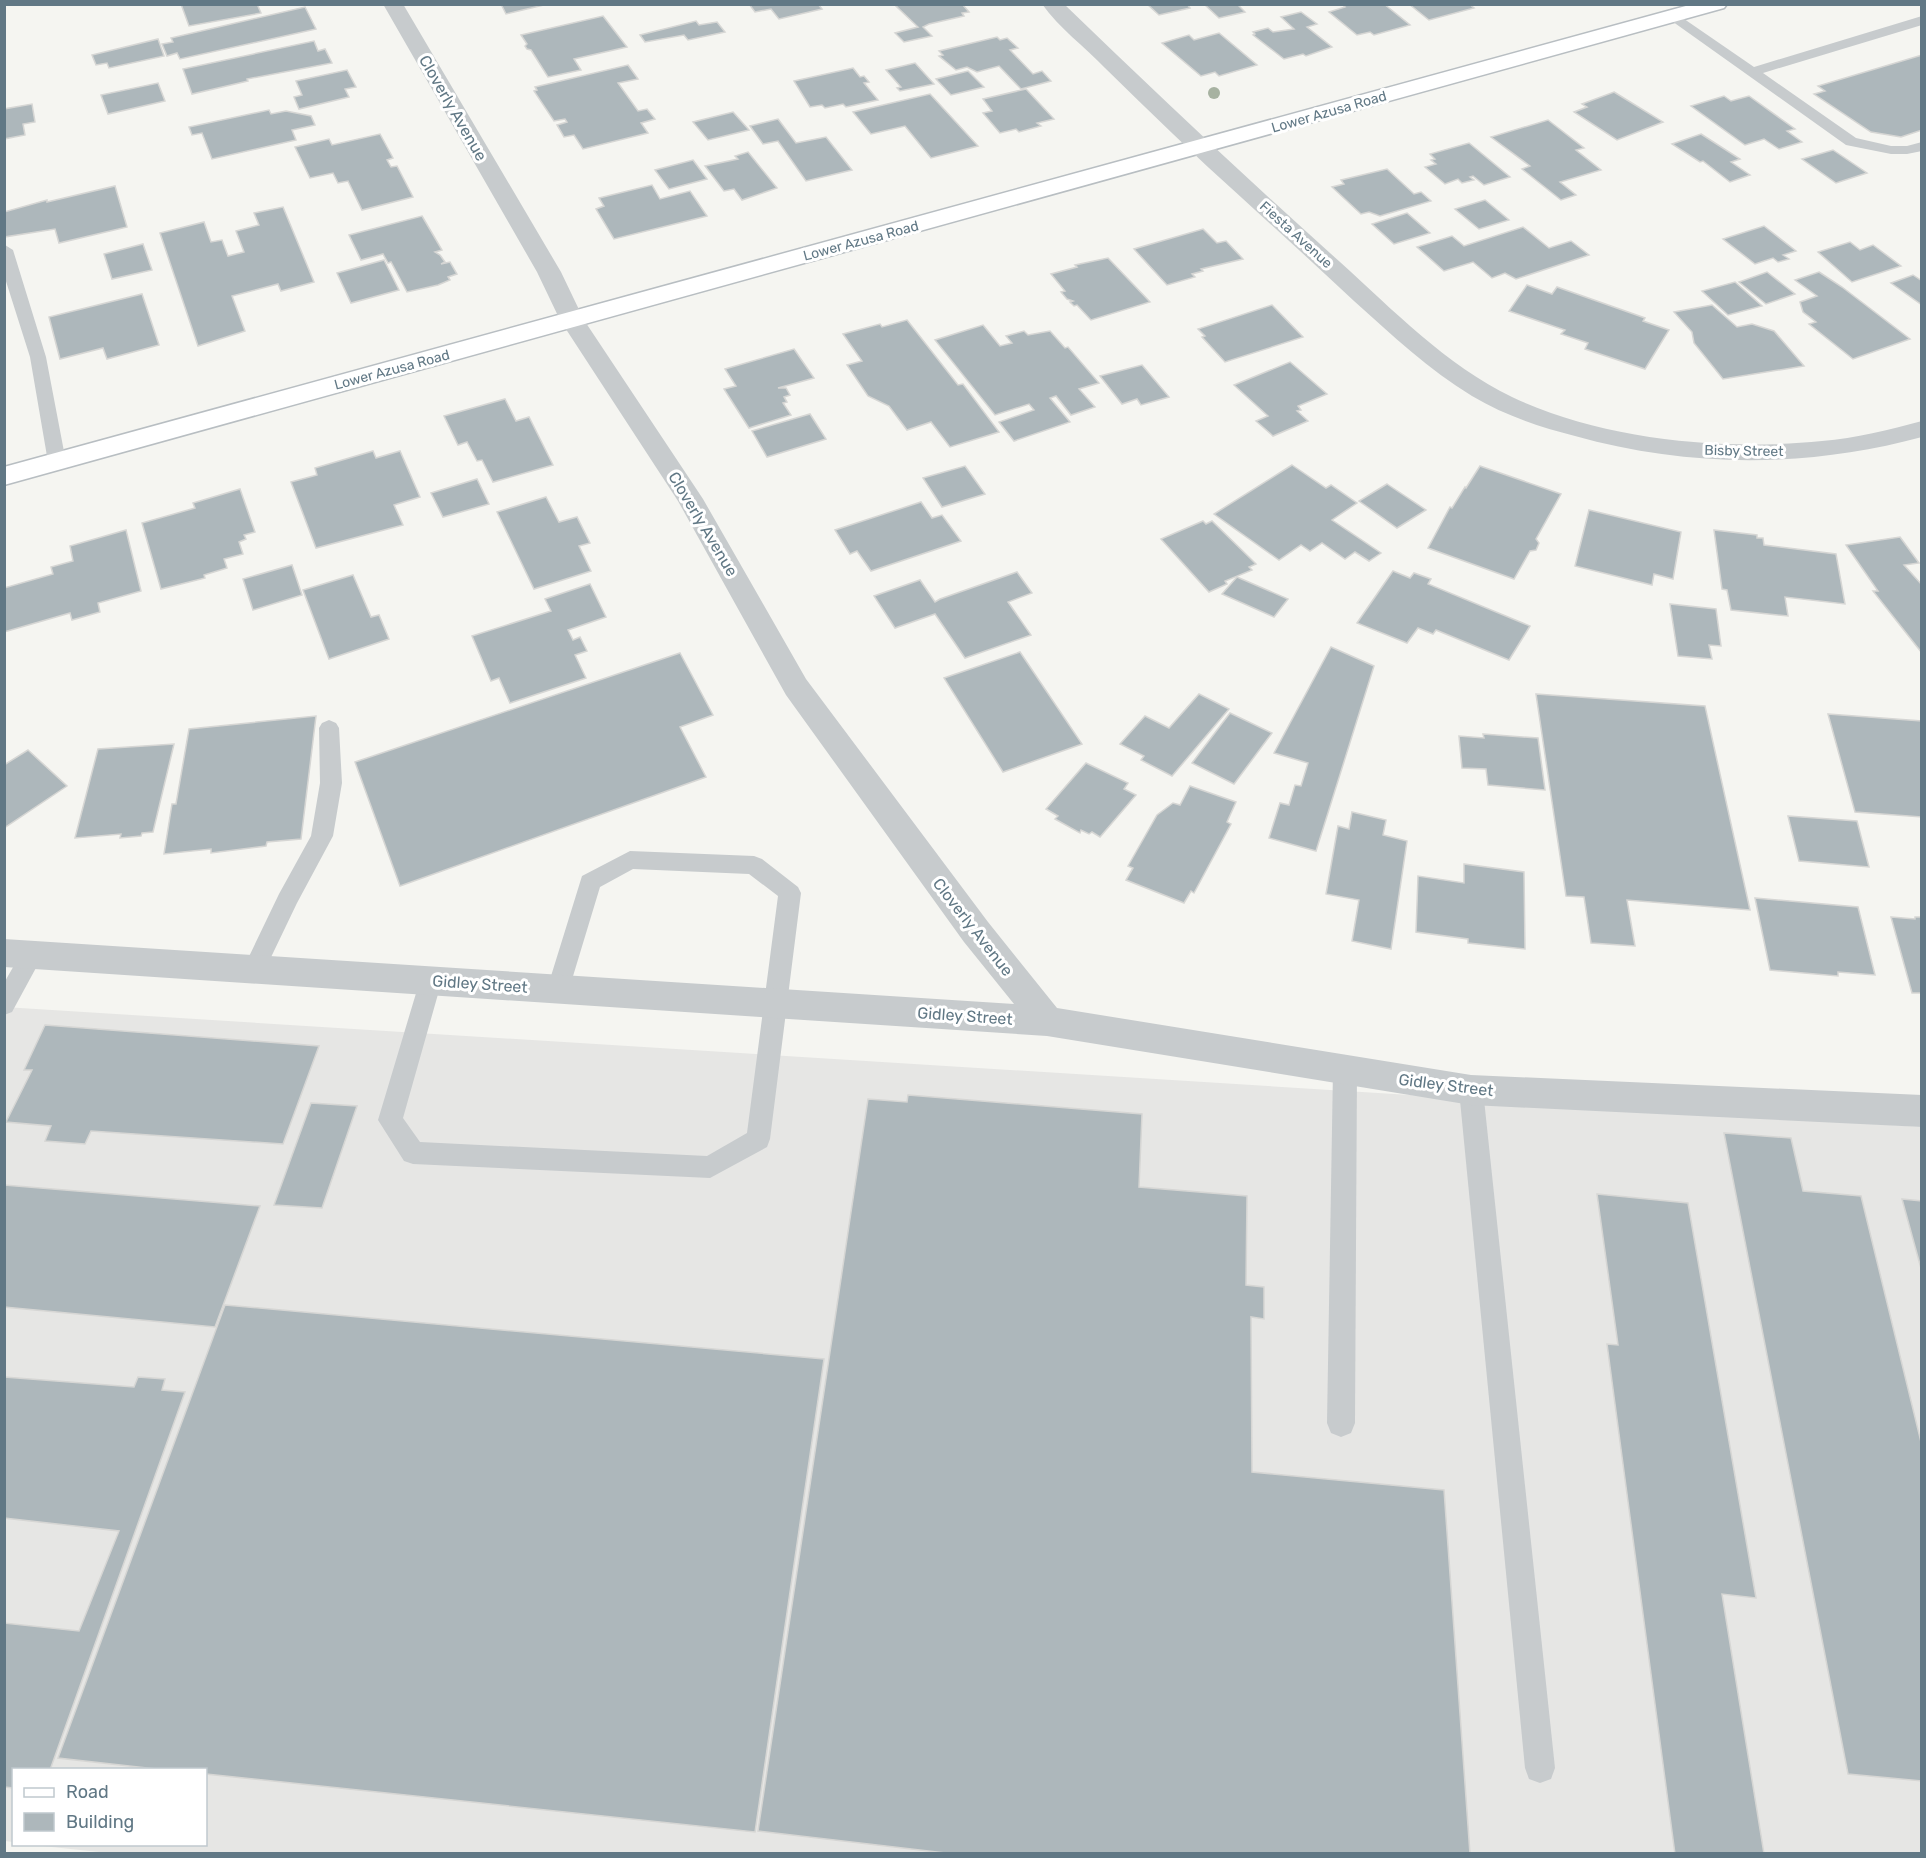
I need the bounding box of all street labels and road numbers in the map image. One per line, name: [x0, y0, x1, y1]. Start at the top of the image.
street label: Cloverly Avenue: [415, 52, 491, 164]
street label: Lower Azusa Road: [1269, 87, 1389, 137]
street label: Fiesta Avenue: [1256, 198, 1336, 272]
street label: Lower Azusa Road: [801, 217, 921, 265]
street label: Lower Azusa Road: [332, 346, 452, 394]
street label: Bisby Street: [1704, 442, 1784, 460]
street label: Cloverly Avenue: [664, 468, 742, 580]
street label: Cloverly Avenue: [929, 874, 1017, 980]
street label: Gidley Street: [432, 971, 528, 997]
street label: Gidley Street: [917, 1003, 1013, 1029]
street label: Gidley Street: [1397, 1070, 1495, 1100]

